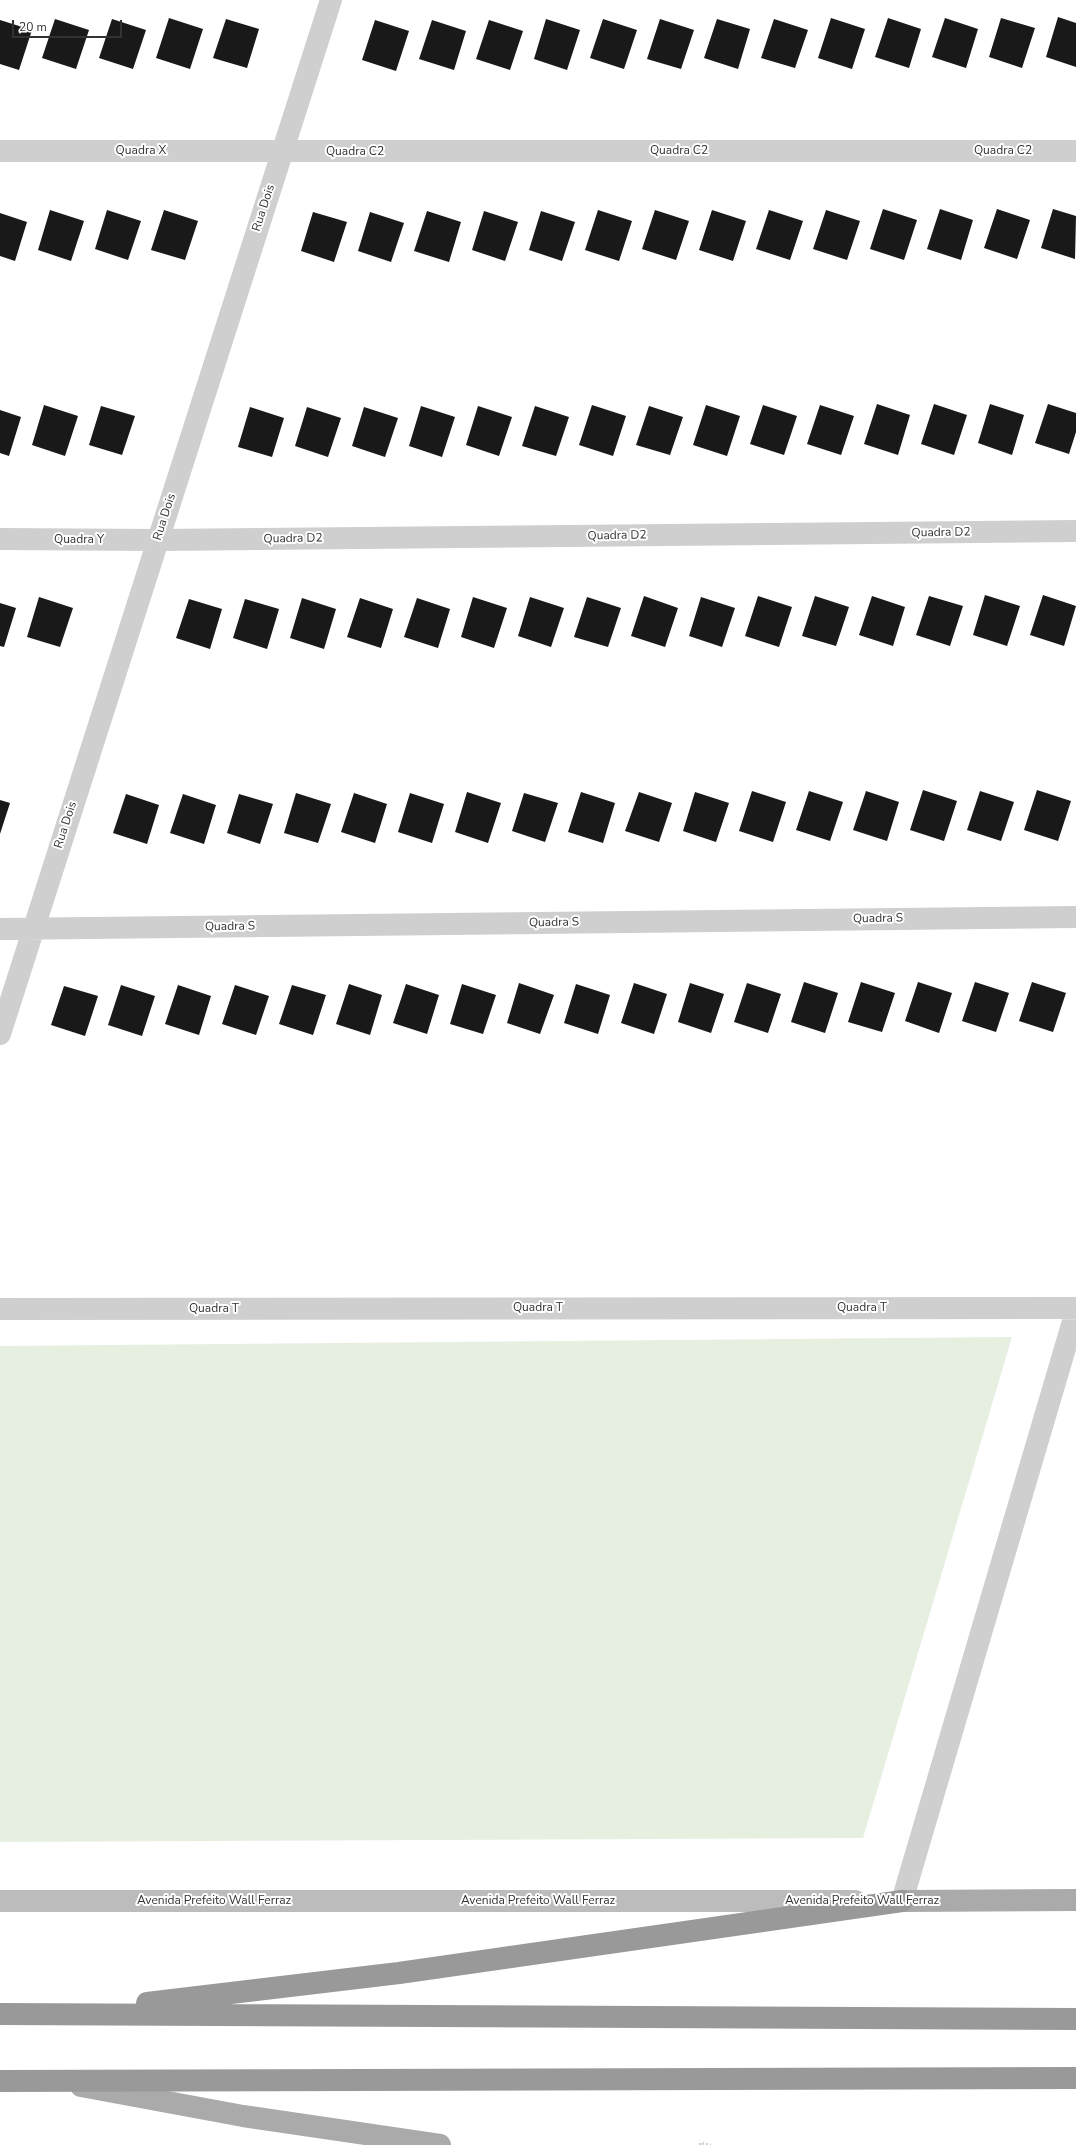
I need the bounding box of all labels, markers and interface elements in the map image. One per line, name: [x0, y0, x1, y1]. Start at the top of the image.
scale bar: [14, 12, 124, 38]
text: 20 m: [19, 19, 47, 35]
street label: Quadra X: [116, 144, 166, 158]
street label: Quadra C2: [650, 144, 708, 158]
street label: Quadra C2: [974, 144, 1032, 158]
street label: Quadra C2: [326, 145, 384, 159]
street label: Rua Dois: [250, 183, 278, 233]
street label: Rua Dois: [151, 492, 179, 542]
street label: Quadra D2: [911, 525, 971, 541]
street label: Quadra D2: [587, 528, 647, 544]
street label: Quadra D2: [263, 531, 323, 547]
street label: Quadra Y: [54, 533, 104, 547]
street label: Rua Dois: [52, 800, 80, 850]
street label: Quadra S: [853, 911, 903, 927]
street label: Quadra S: [529, 915, 579, 931]
street label: Quadra S: [205, 919, 255, 935]
street label: Quadra T: [513, 1301, 563, 1315]
street label: Quadra T: [837, 1301, 887, 1315]
street label: Quadra T: [189, 1302, 239, 1316]
street label: Avenida Prefeito Wall Ferraz: [137, 1894, 291, 1908]
street label: Avenida Prefeito Wall Ferraz: [461, 1894, 615, 1908]
street label: Avenida Prefeito Wall Ferraz: [785, 1894, 939, 1908]

